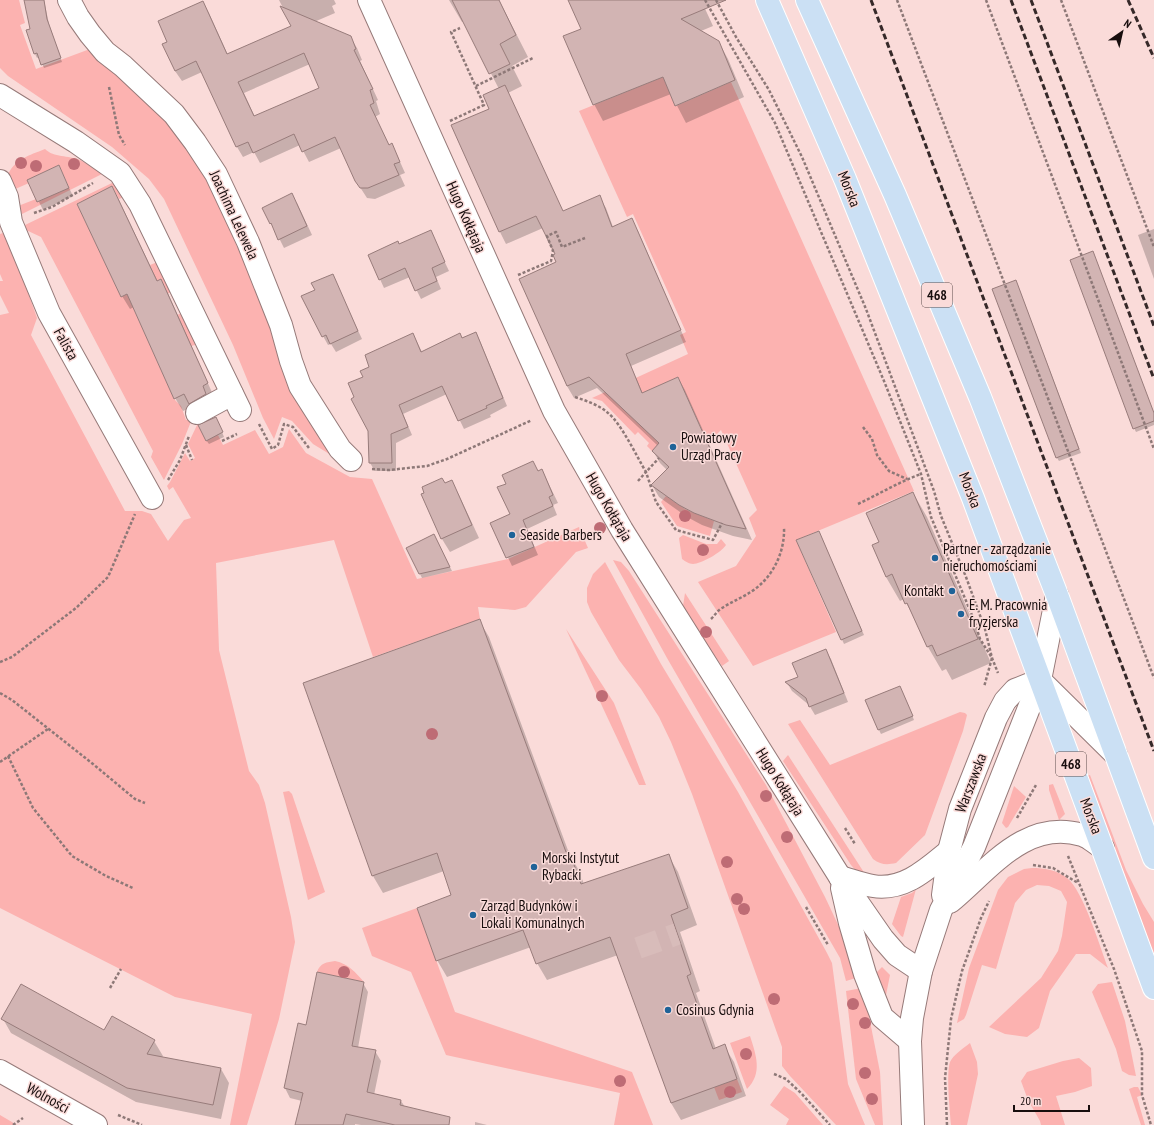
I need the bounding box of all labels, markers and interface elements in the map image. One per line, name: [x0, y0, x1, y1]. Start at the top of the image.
north arrow: [1102, 12, 1142, 52]
text: N: [1121, 16, 1134, 31]
street label: Joachima Lelewela: [205, 166, 263, 262]
street label: Morska: [834, 168, 865, 210]
street label: Hugo Kołłątaja: [442, 178, 491, 256]
road number: 468: [922, 283, 952, 307]
street label: Falista: [50, 324, 83, 363]
place label: Powiatowy Urząd Pracy: [681, 428, 742, 464]
marker: Powiatowy Urząd Pracy: [668, 442, 678, 452]
street label: Hugo Kołłątaja: [582, 469, 637, 545]
street label: Morska: [955, 469, 986, 511]
place label: Seaside Barbers: [520, 525, 602, 544]
marker: Seaside Barbers: [507, 530, 517, 540]
place label: Partner - zarządzanie nieruchomościami: [943, 539, 1051, 575]
marker: Partner - zarządzanie nieruchomościami: [930, 553, 940, 563]
place label: Kontakt: [904, 581, 944, 600]
marker: Kontakt: [947, 586, 957, 596]
place label: E. M. Pracownia fryzjerska: [969, 595, 1047, 631]
marker: E. M. Pracownia fryzjerska: [956, 609, 966, 619]
street label: Hugo Kołłątaja: [752, 744, 809, 819]
street label: Warszawska: [951, 751, 990, 815]
road number: 468: [1056, 752, 1086, 776]
street label: Morska: [1076, 795, 1107, 837]
place label: Morski Instytut Rybacki: [542, 848, 619, 884]
marker: Morski Instytut Rybacki: [529, 862, 539, 872]
place label: Zarząd Budynków i Lokali Komunalnych: [481, 896, 585, 932]
marker: Zarząd Budynków i Lokali Komunalnych: [468, 910, 478, 920]
place label: Cosinus Gdynia: [676, 1000, 754, 1019]
marker: Cosinus Gdynia: [663, 1005, 673, 1015]
street label: Wolności: [23, 1078, 73, 1117]
scale bar: [1014, 1087, 1089, 1113]
text: 20 m: [1020, 1093, 1041, 1108]

